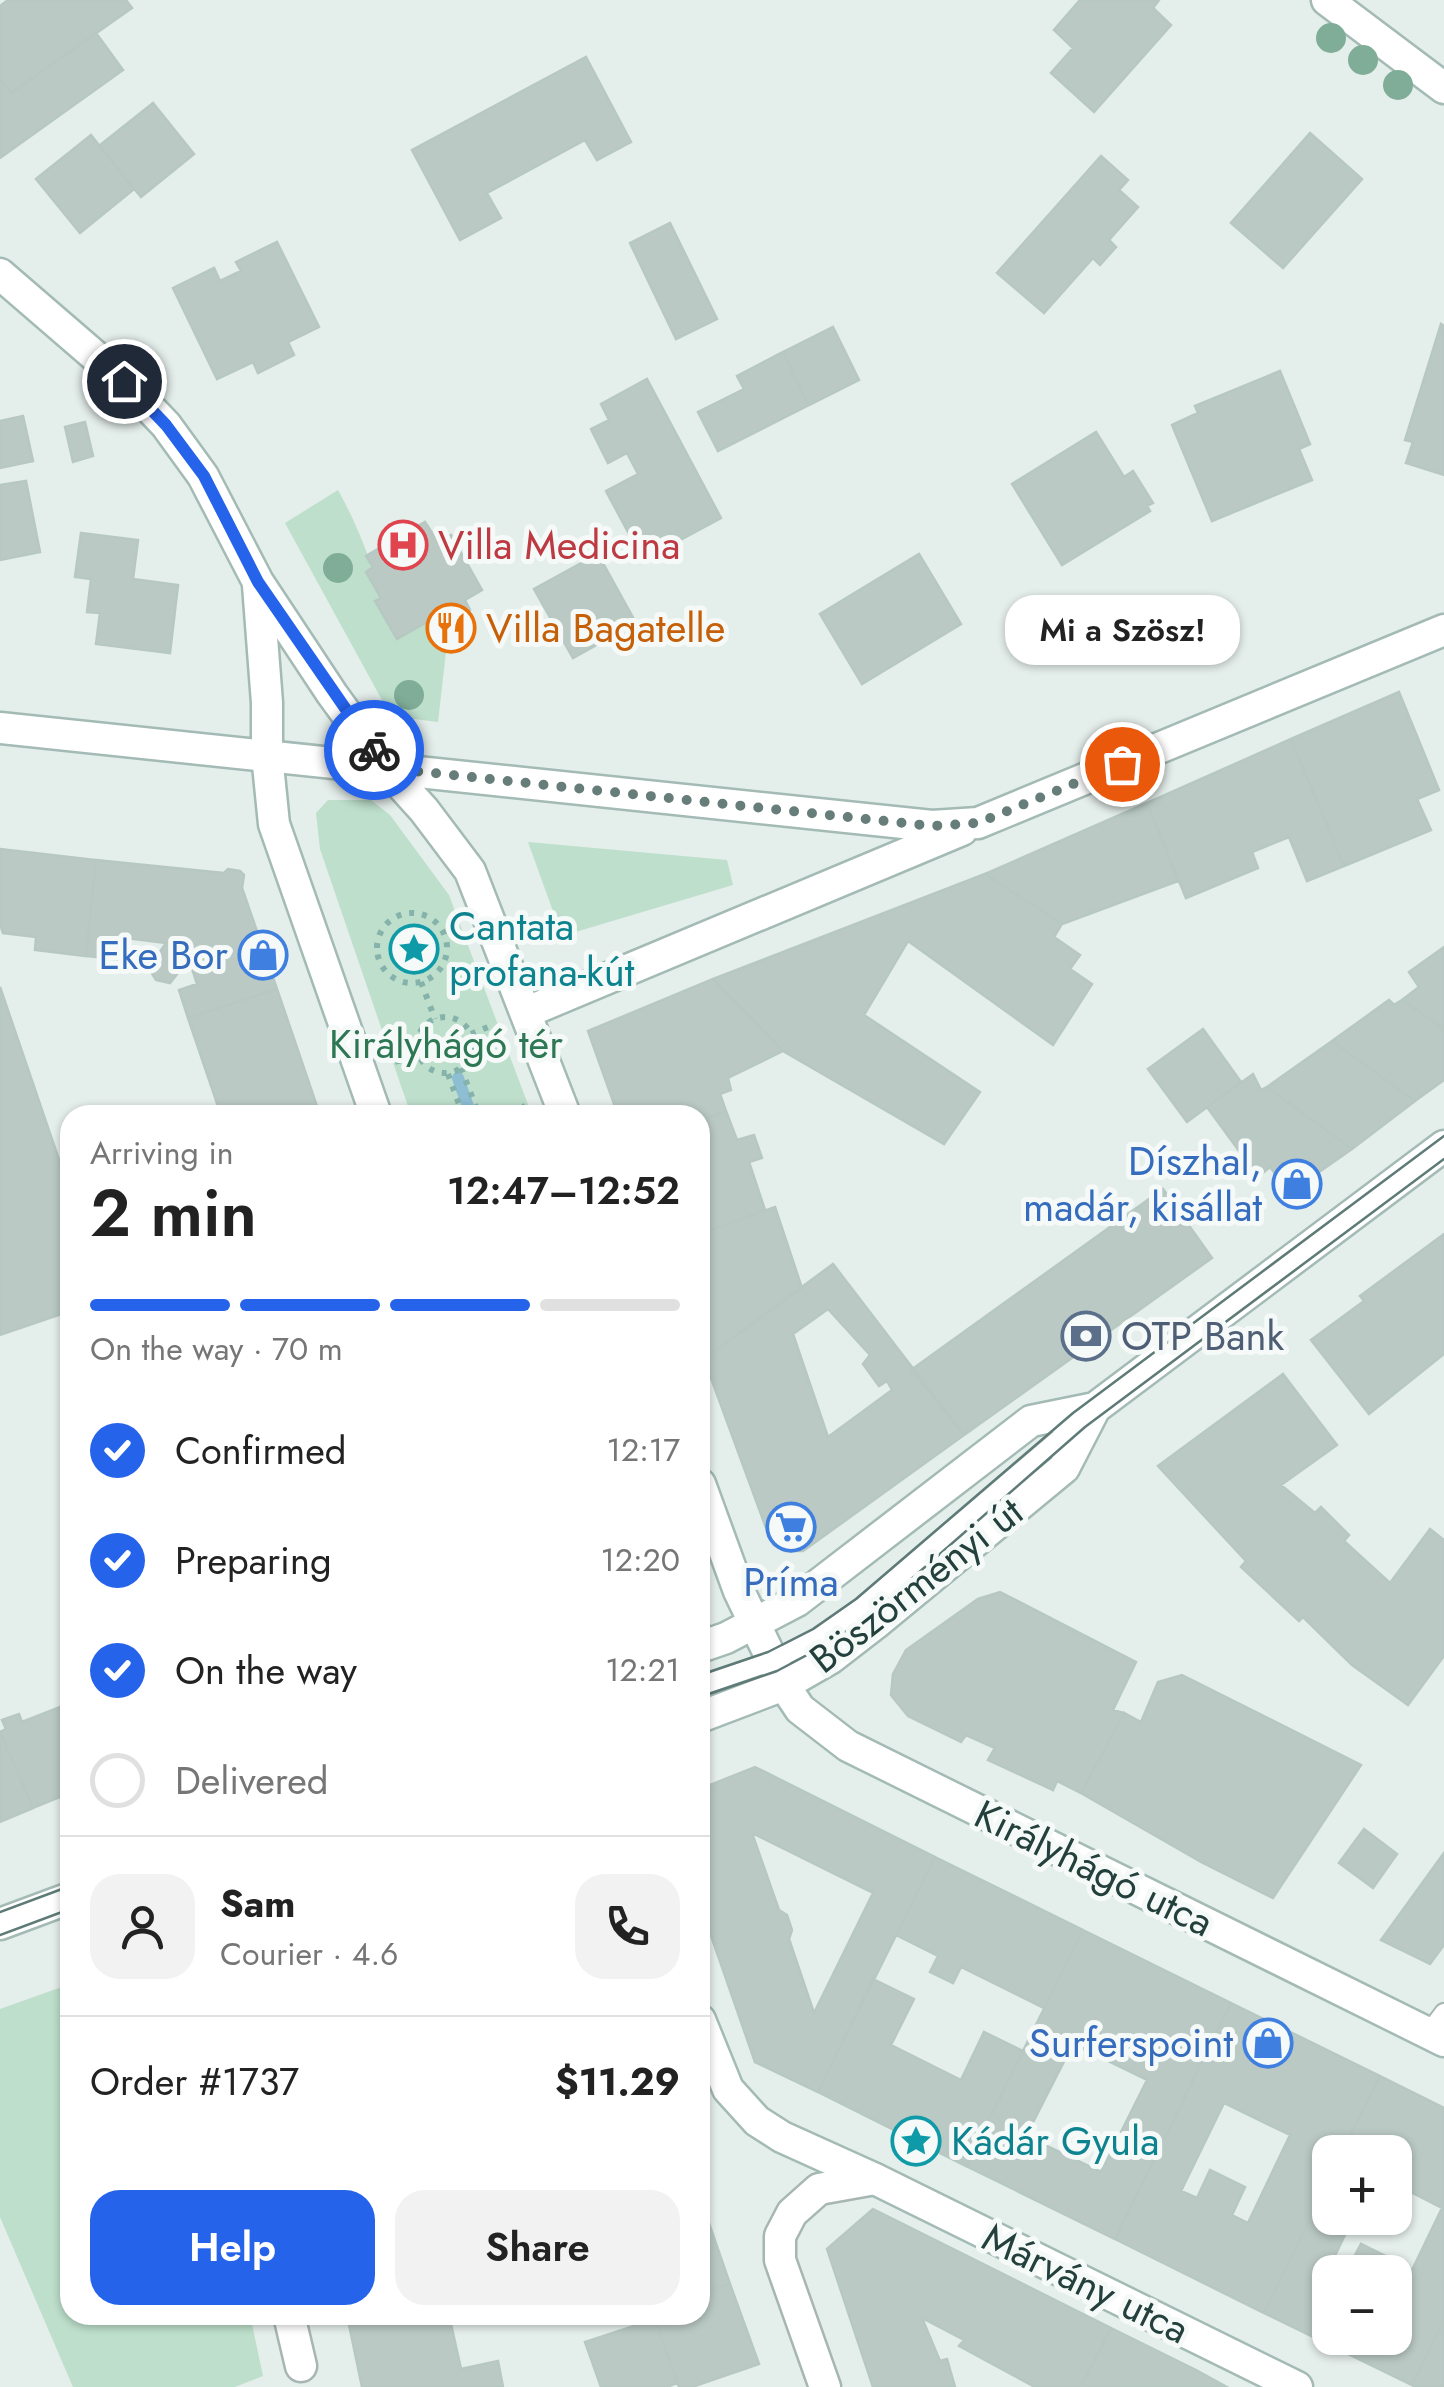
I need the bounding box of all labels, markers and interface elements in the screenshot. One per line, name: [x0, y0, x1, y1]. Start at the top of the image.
pin: [82, 339, 167, 424]
icon: home: [97, 354, 152, 409]
place label: Villa Medicina: [438, 516, 680, 574]
hospital icon: Villa Medicina: [377, 519, 429, 571]
callout: Mi a Szösz!: [1004, 594, 1240, 664]
place label: Villa Bagatelle: [486, 599, 725, 657]
restaurant icon: Villa Bagatelle: [425, 602, 477, 654]
text: Mi a Szösz!: [1039, 607, 1206, 653]
courier: [324, 700, 424, 800]
pin: [1080, 722, 1165, 807]
icon: bike: [347, 723, 402, 778]
icon: bag: [1095, 737, 1150, 792]
place label: Cantata profana-kút: [449, 897, 635, 1001]
place icon: Cantata profana-kút: [388, 923, 440, 975]
place label: Eke Bor: [99, 926, 228, 984]
shop icon: Eke Bor: [237, 929, 289, 981]
park label: Királyhágó tér: [329, 1015, 563, 1073]
text: Arriving in: [90, 1130, 234, 1176]
place label: Díszhal, madár, kisállat: [1023, 1132, 1262, 1236]
shop icon: Díszhal, madár, kisállat: [1271, 1158, 1323, 1210]
text: 12:47–12:52: [447, 1163, 680, 1218]
text: 2 min: [90, 1166, 257, 1260]
place label: OTP Bank: [1121, 1307, 1284, 1365]
bank icon: OTP Bank: [1060, 1310, 1112, 1362]
text: On the way · 70 m: [90, 1326, 343, 1372]
icon: check: [90, 1423, 145, 1478]
text: Confirmed: [175, 1423, 346, 1478]
text: 12:17: [607, 1427, 680, 1473]
street label: Böszörményi út: [797, 1483, 1035, 1687]
supermarket icon: Príma: [765, 1501, 817, 1553]
icon: check: [90, 1533, 145, 1588]
text: Preparing: [175, 1533, 332, 1588]
text: 12:20: [600, 1537, 680, 1583]
place label: Príma: [743, 1553, 839, 1611]
icon: check: [90, 1643, 145, 1698]
text: On the way: [175, 1643, 357, 1698]
text: 12:21: [605, 1647, 680, 1693]
text: Delivered: [175, 1753, 328, 1808]
street label: Királyhágó utca: [965, 1785, 1223, 1951]
button: person: [90, 1874, 195, 1979]
button: phone: [575, 1874, 680, 1979]
text: Sam: [220, 1876, 295, 1931]
text: Courier · 4.6: [220, 1931, 398, 1977]
place label: Surferspoint: [1029, 2014, 1233, 2072]
shop icon: Surferspoint: [1242, 2017, 1294, 2069]
text: Order #1737: [90, 2054, 299, 2109]
text: $11.29: [555, 2054, 680, 2109]
place label: Kádár Gyula: [951, 2112, 1160, 2170]
place icon: Kádár Gyula: [890, 2115, 942, 2167]
map controls: [1312, 2135, 1412, 2355]
button: +: [1312, 2135, 1412, 2235]
button: Help: [90, 2190, 375, 2305]
button: Share: [395, 2190, 680, 2305]
street label: Márvány utca: [973, 2208, 1199, 2358]
button: −: [1312, 2255, 1412, 2355]

